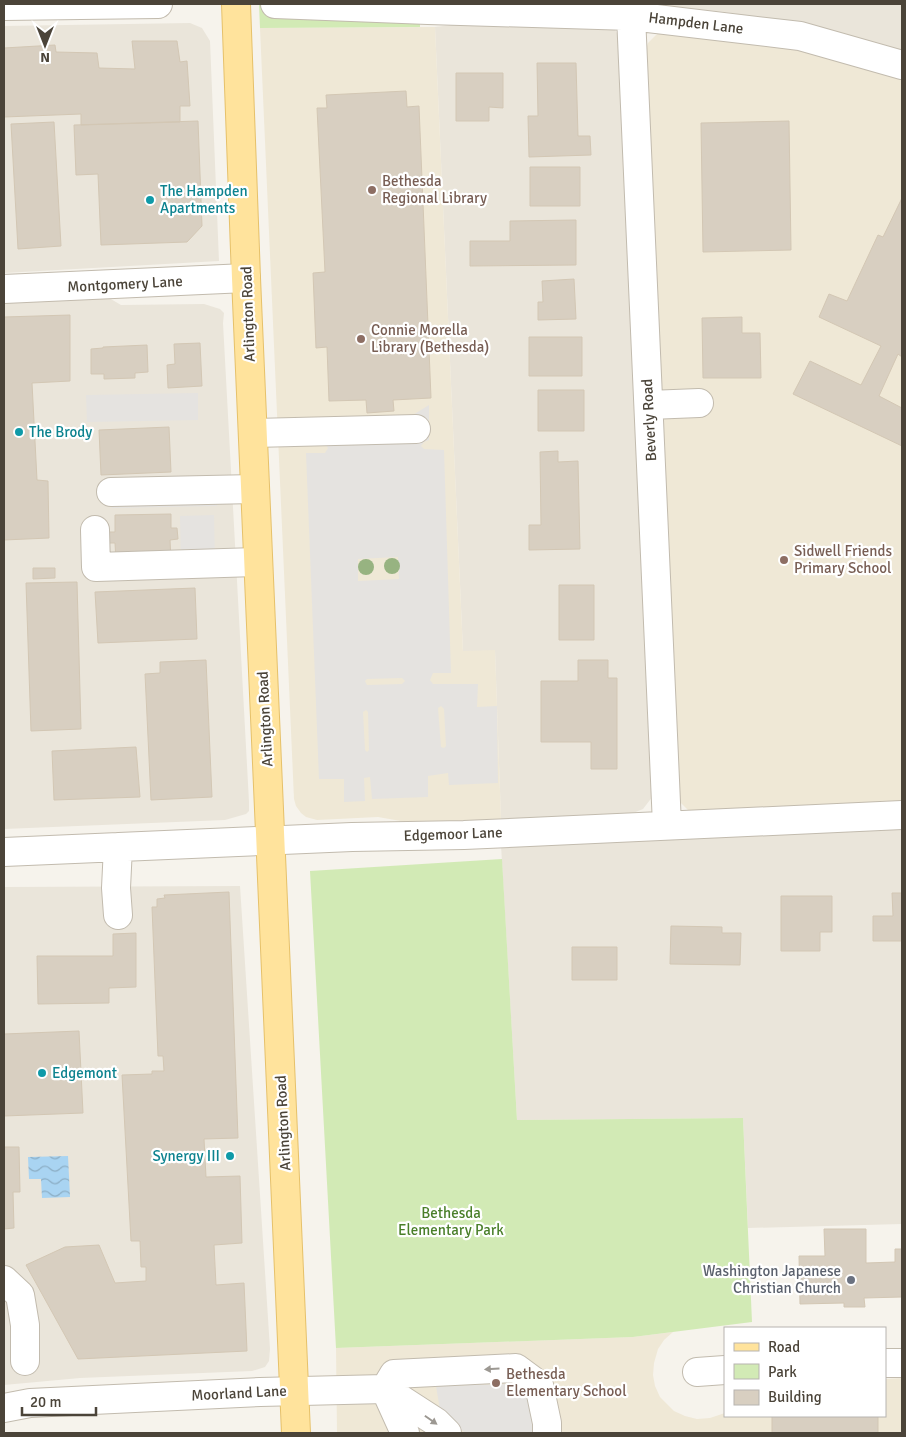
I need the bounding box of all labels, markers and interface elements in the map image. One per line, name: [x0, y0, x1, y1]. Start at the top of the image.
street label: Hampden Lane: [647, 8, 745, 38]
north arrow: [20, 20, 70, 70]
text: N: [40, 49, 50, 66]
place label: Bethesda Regional Library: [382, 172, 487, 207]
place label: The Hampden Apartments: [160, 182, 248, 217]
marker: Bethesda Regional Library: [366, 184, 378, 196]
marker: The Hampden Apartments: [144, 194, 156, 206]
street label: Arlington Road: [237, 266, 259, 362]
street label: Montgomery Lane: [67, 272, 183, 296]
place label: Connie Morella Library (Bethesda): [371, 321, 489, 356]
marker: Connie Morella Library (Bethesda): [355, 333, 367, 345]
street label: Beverly Road: [638, 378, 660, 462]
place label: The Brody: [29, 423, 92, 441]
marker: The Brody: [13, 426, 25, 438]
place label: Sidwell Friends Primary School: [794, 542, 892, 577]
marker: Sidwell Friends Primary School: [778, 554, 790, 566]
street label: Arlington Road: [254, 671, 276, 767]
street label: Edgemoor Lane: [403, 823, 503, 845]
place label: Edgemont: [52, 1064, 117, 1082]
marker: Edgemont: [36, 1067, 48, 1079]
street label: Arlington Road: [272, 1075, 294, 1171]
place label: Synergy III: [152, 1147, 220, 1165]
marker: Synergy III: [224, 1150, 236, 1162]
park label: Bethesda Elementary Park: [398, 1204, 504, 1239]
place label: Washington Japanese Christian Church: [703, 1262, 841, 1297]
marker: Washington Japanese Christian Church: [845, 1274, 857, 1286]
legend: [724, 1327, 886, 1417]
text: Road: [768, 1338, 800, 1356]
text: Park: [768, 1363, 797, 1381]
place label: Bethesda Elementary School: [506, 1365, 627, 1400]
one-way arrow: [484, 1366, 500, 1374]
marker: Bethesda Elementary School: [490, 1377, 502, 1389]
street label: Moorland Lane: [191, 1382, 287, 1404]
scale bar: [22, 1384, 96, 1416]
text: Building: [768, 1388, 822, 1406]
text: 20 m: [30, 1393, 61, 1411]
one-way arrow: [425, 1415, 438, 1425]

